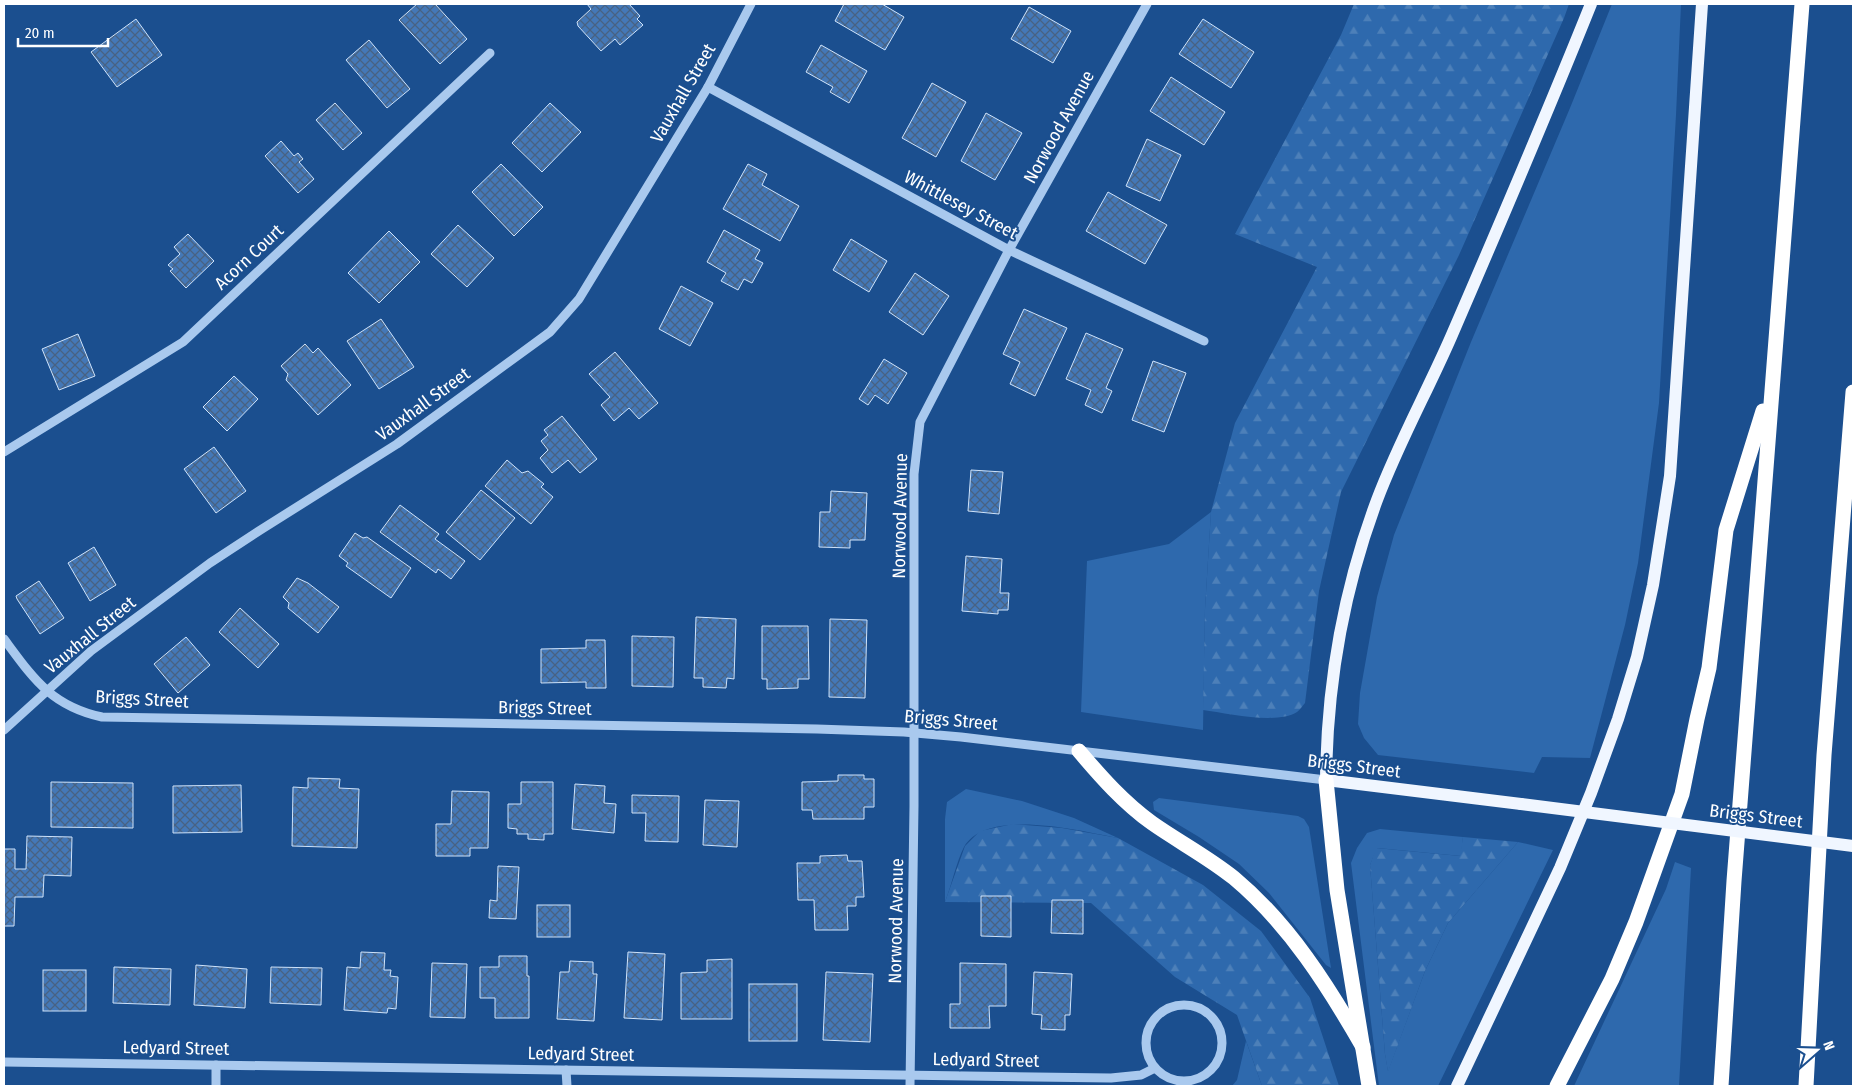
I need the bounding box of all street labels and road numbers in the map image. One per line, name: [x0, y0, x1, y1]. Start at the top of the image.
street label: Vauxhall Street: [646, 39, 720, 146]
street label: Norwood Avenue: [1019, 67, 1099, 187]
street label: Whittlesey Street: [900, 166, 1022, 244]
street label: Acorn Court: [210, 220, 288, 294]
street label: Vauxhall Street: [372, 363, 474, 445]
street label: Norwood Avenue: [888, 453, 912, 579]
street label: Vauxhall Street: [40, 592, 140, 678]
street label: Briggs Street: [95, 686, 189, 712]
street label: Briggs Street: [498, 696, 592, 720]
street label: Briggs Street: [903, 705, 999, 735]
street label: Briggs Street: [1306, 749, 1402, 783]
street label: Briggs Street: [1708, 799, 1804, 833]
street label: Norwood Avenue: [884, 858, 908, 984]
street label: Ledyard Street: [122, 1036, 230, 1060]
street label: Ledyard Street: [527, 1042, 635, 1066]
street label: Ledyard Street: [932, 1048, 1040, 1072]

